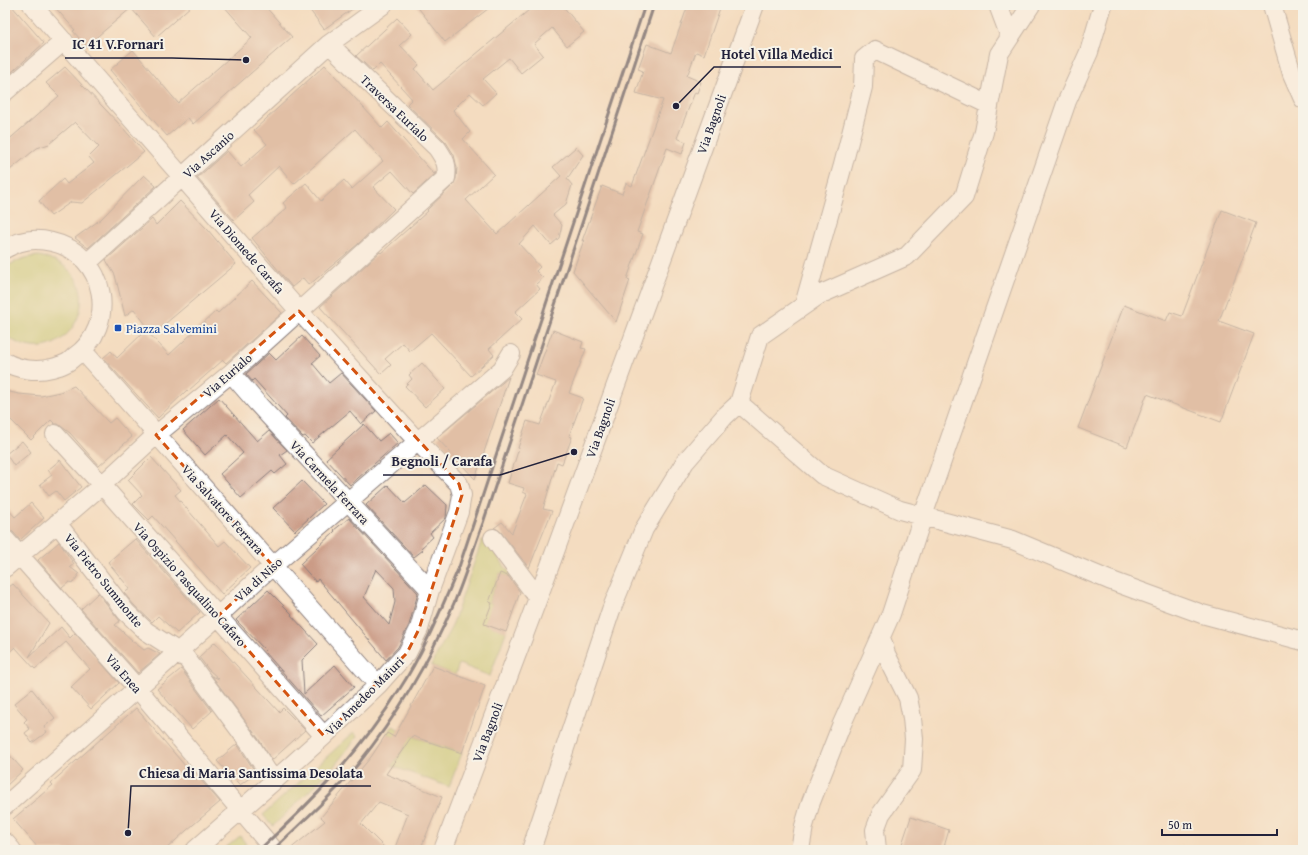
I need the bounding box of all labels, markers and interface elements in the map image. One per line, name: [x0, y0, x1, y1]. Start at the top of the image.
callout: IC 41 V.Fornari: [65, 32, 172, 58]
text: IC 41 V.Fornari: [72, 34, 164, 54]
callout: Hotel Villa Medici: [714, 41, 841, 67]
text: Hotel Villa Medici: [721, 44, 833, 64]
street label: Traversa Eurialo: [356, 71, 434, 146]
street label: Via Bagnoli: [692, 91, 731, 157]
street label: Via Ascanio: [178, 126, 239, 183]
street label: Via Diomede Carafa: [204, 205, 289, 299]
place label: Piazza Salvemini: [126, 319, 217, 338]
marker: Piazza Salvemini: [113, 323, 123, 333]
street label: Via Eurialo: [198, 348, 257, 402]
street label: Via Bagnoli: [581, 395, 620, 461]
street label: Via Carmela Ferrara: [285, 436, 374, 529]
callout: Begnoli / Carafa: [383, 449, 500, 475]
text: Begnoli / Carafa: [392, 451, 493, 471]
street label: Via Salvatore Ferrara: [177, 460, 269, 559]
street label: Via Ospizio Pasqualino Cafaro: [129, 518, 251, 651]
street label: Via Pietro Summonte: [60, 529, 148, 632]
street label: Via di Niso: [230, 552, 287, 606]
street label: Via Enea: [101, 649, 147, 698]
street label: Via Amedeo Maiuri: [321, 652, 408, 740]
street label: Via Bagnoli: [467, 699, 508, 765]
callout: Chiesa di Maria Santissima Desolata: [131, 760, 371, 786]
text: Chiesa di Maria Santissima Desolata: [139, 763, 364, 783]
scale bar: [1162, 811, 1277, 837]
text: 50 m: [1168, 816, 1192, 833]

